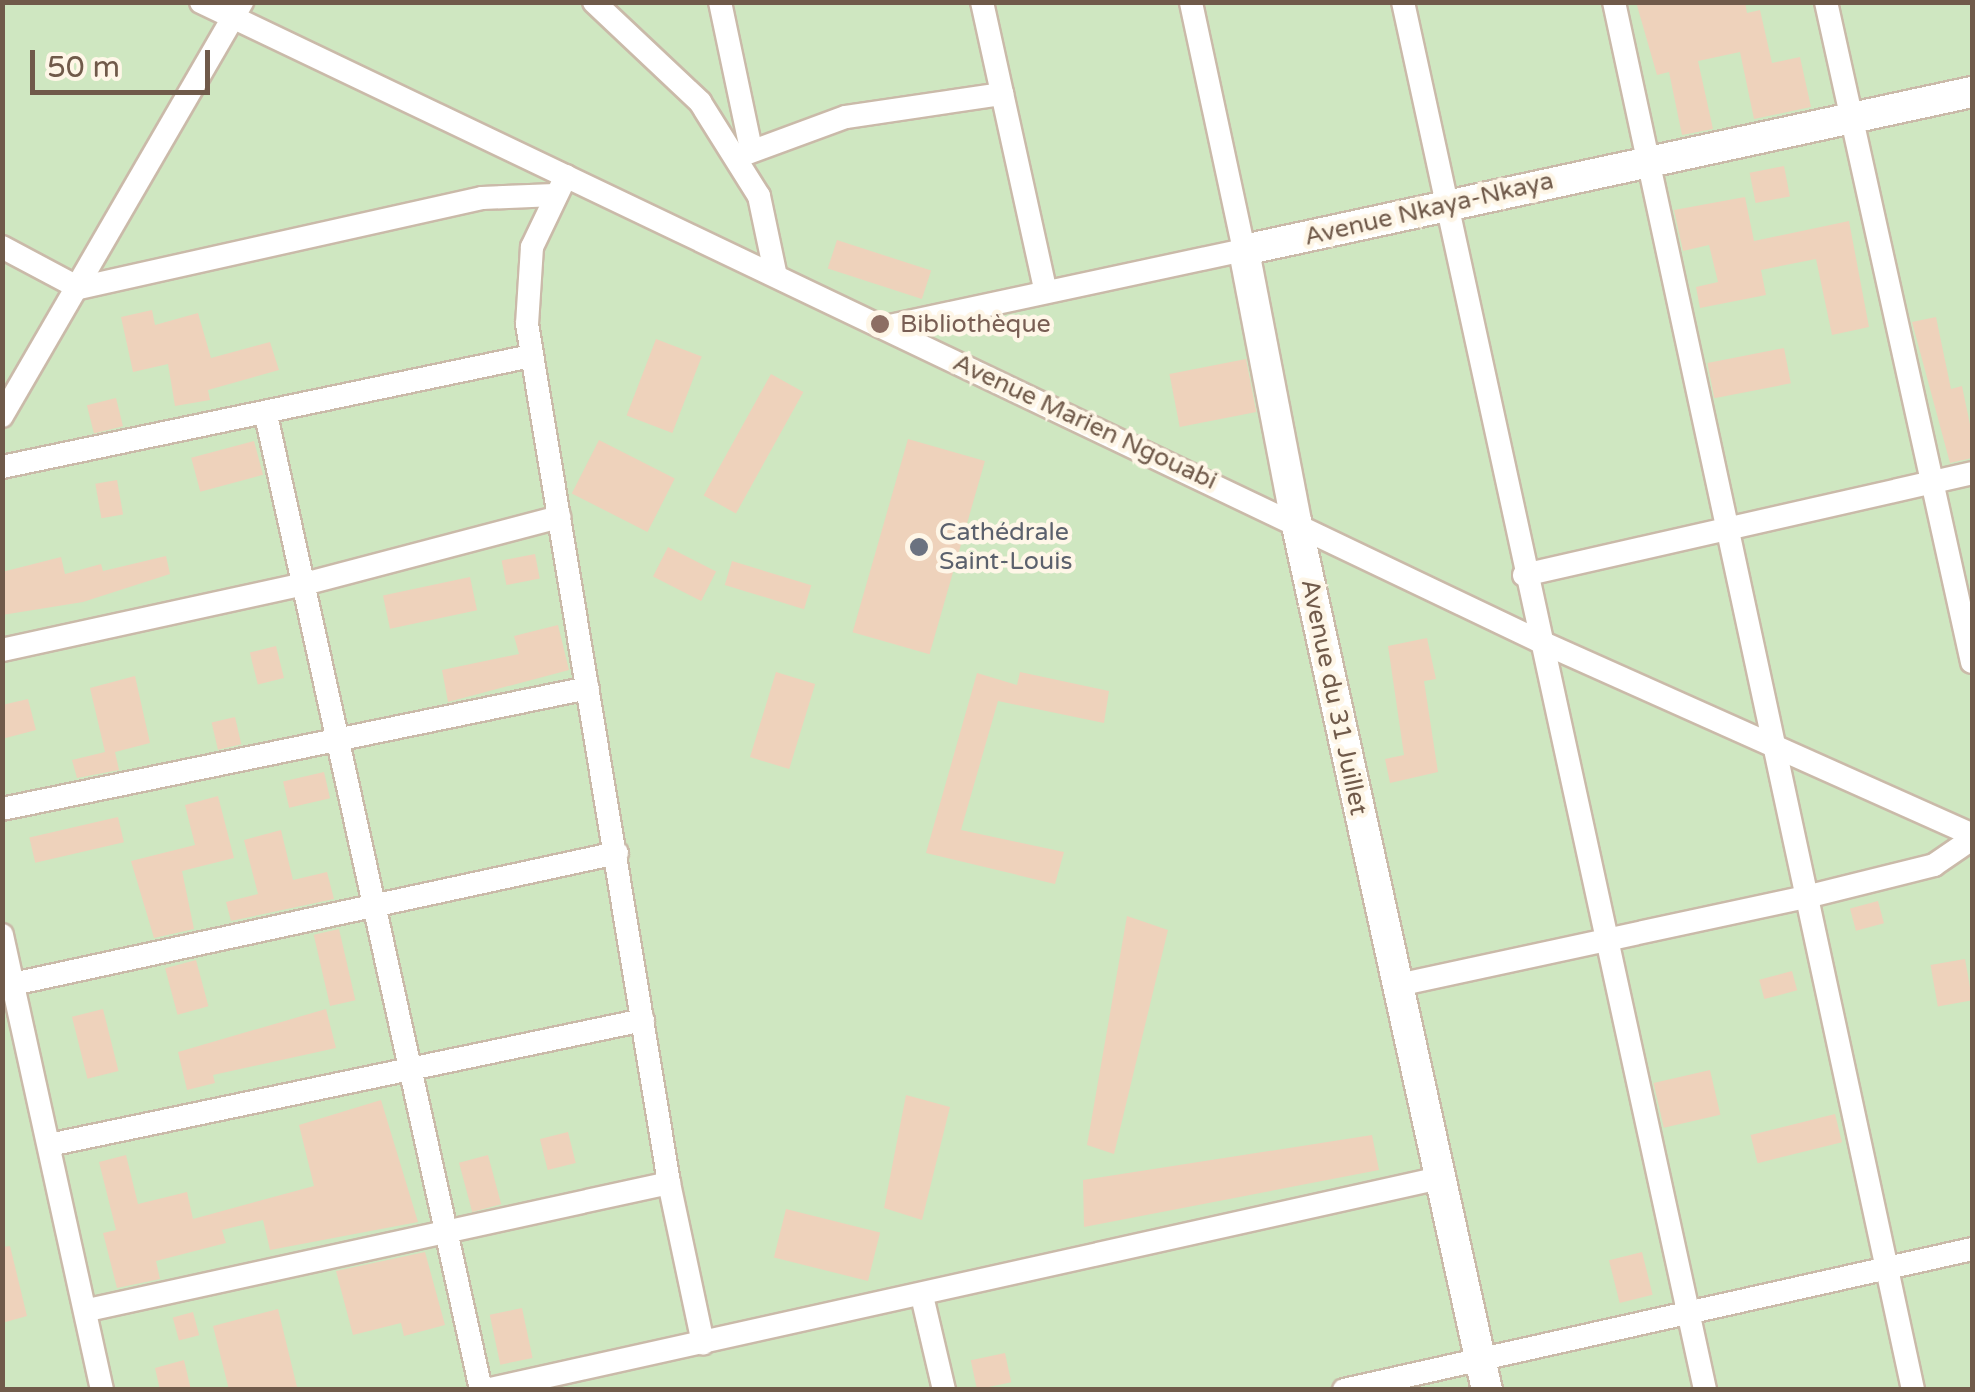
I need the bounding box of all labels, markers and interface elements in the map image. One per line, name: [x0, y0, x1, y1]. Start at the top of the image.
scale bar: [35, 30, 215, 92]
text: 50 m: [47, 49, 120, 86]
street label: Avenue Nkaya-Nkaya: [1301, 166, 1557, 252]
place label: Bibliothèque: [900, 309, 1051, 339]
marker: Bibliothèque: [869, 313, 891, 335]
street label: Avenue Marien Ngouabi: [948, 348, 1222, 496]
place label: Cathédrale Saint-Louis: [939, 518, 1072, 577]
marker: Cathédrale Saint-Louis: [908, 536, 930, 558]
street label: Avenue du 31 Juillet: [1294, 576, 1374, 818]

